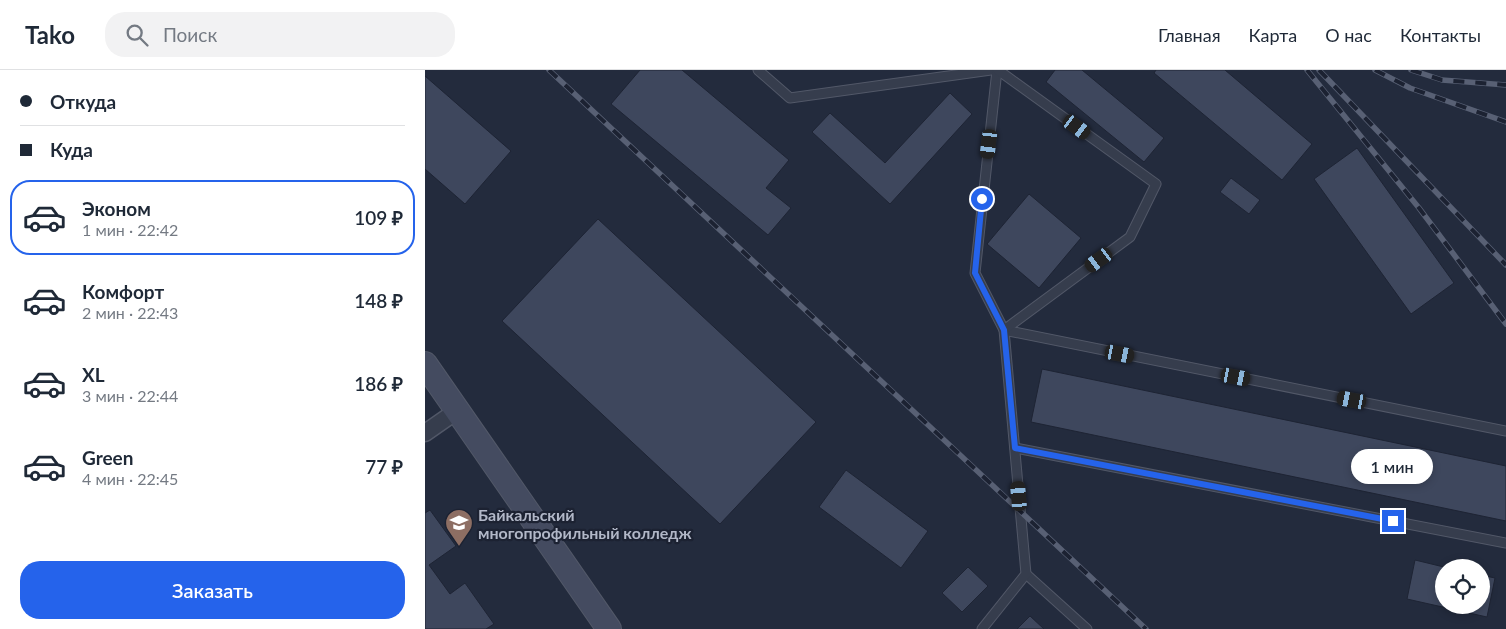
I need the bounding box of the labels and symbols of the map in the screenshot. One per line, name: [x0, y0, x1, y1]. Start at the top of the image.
car: [1060, 112, 1093, 142]
car: [979, 128, 998, 160]
route start: [971, 188, 993, 210]
car: [1082, 245, 1115, 275]
car: [1103, 344, 1136, 364]
car: [1219, 367, 1252, 387]
car: [1335, 390, 1368, 410]
callout: 1 мин: [1352, 448, 1434, 484]
car: [1010, 480, 1027, 512]
place label: Байкальский многопрофильный колледж: [478, 505, 692, 542]
school or university icon: Байкальский многопрофильный колледж: [444, 508, 474, 547]
route end: [1382, 510, 1404, 532]

